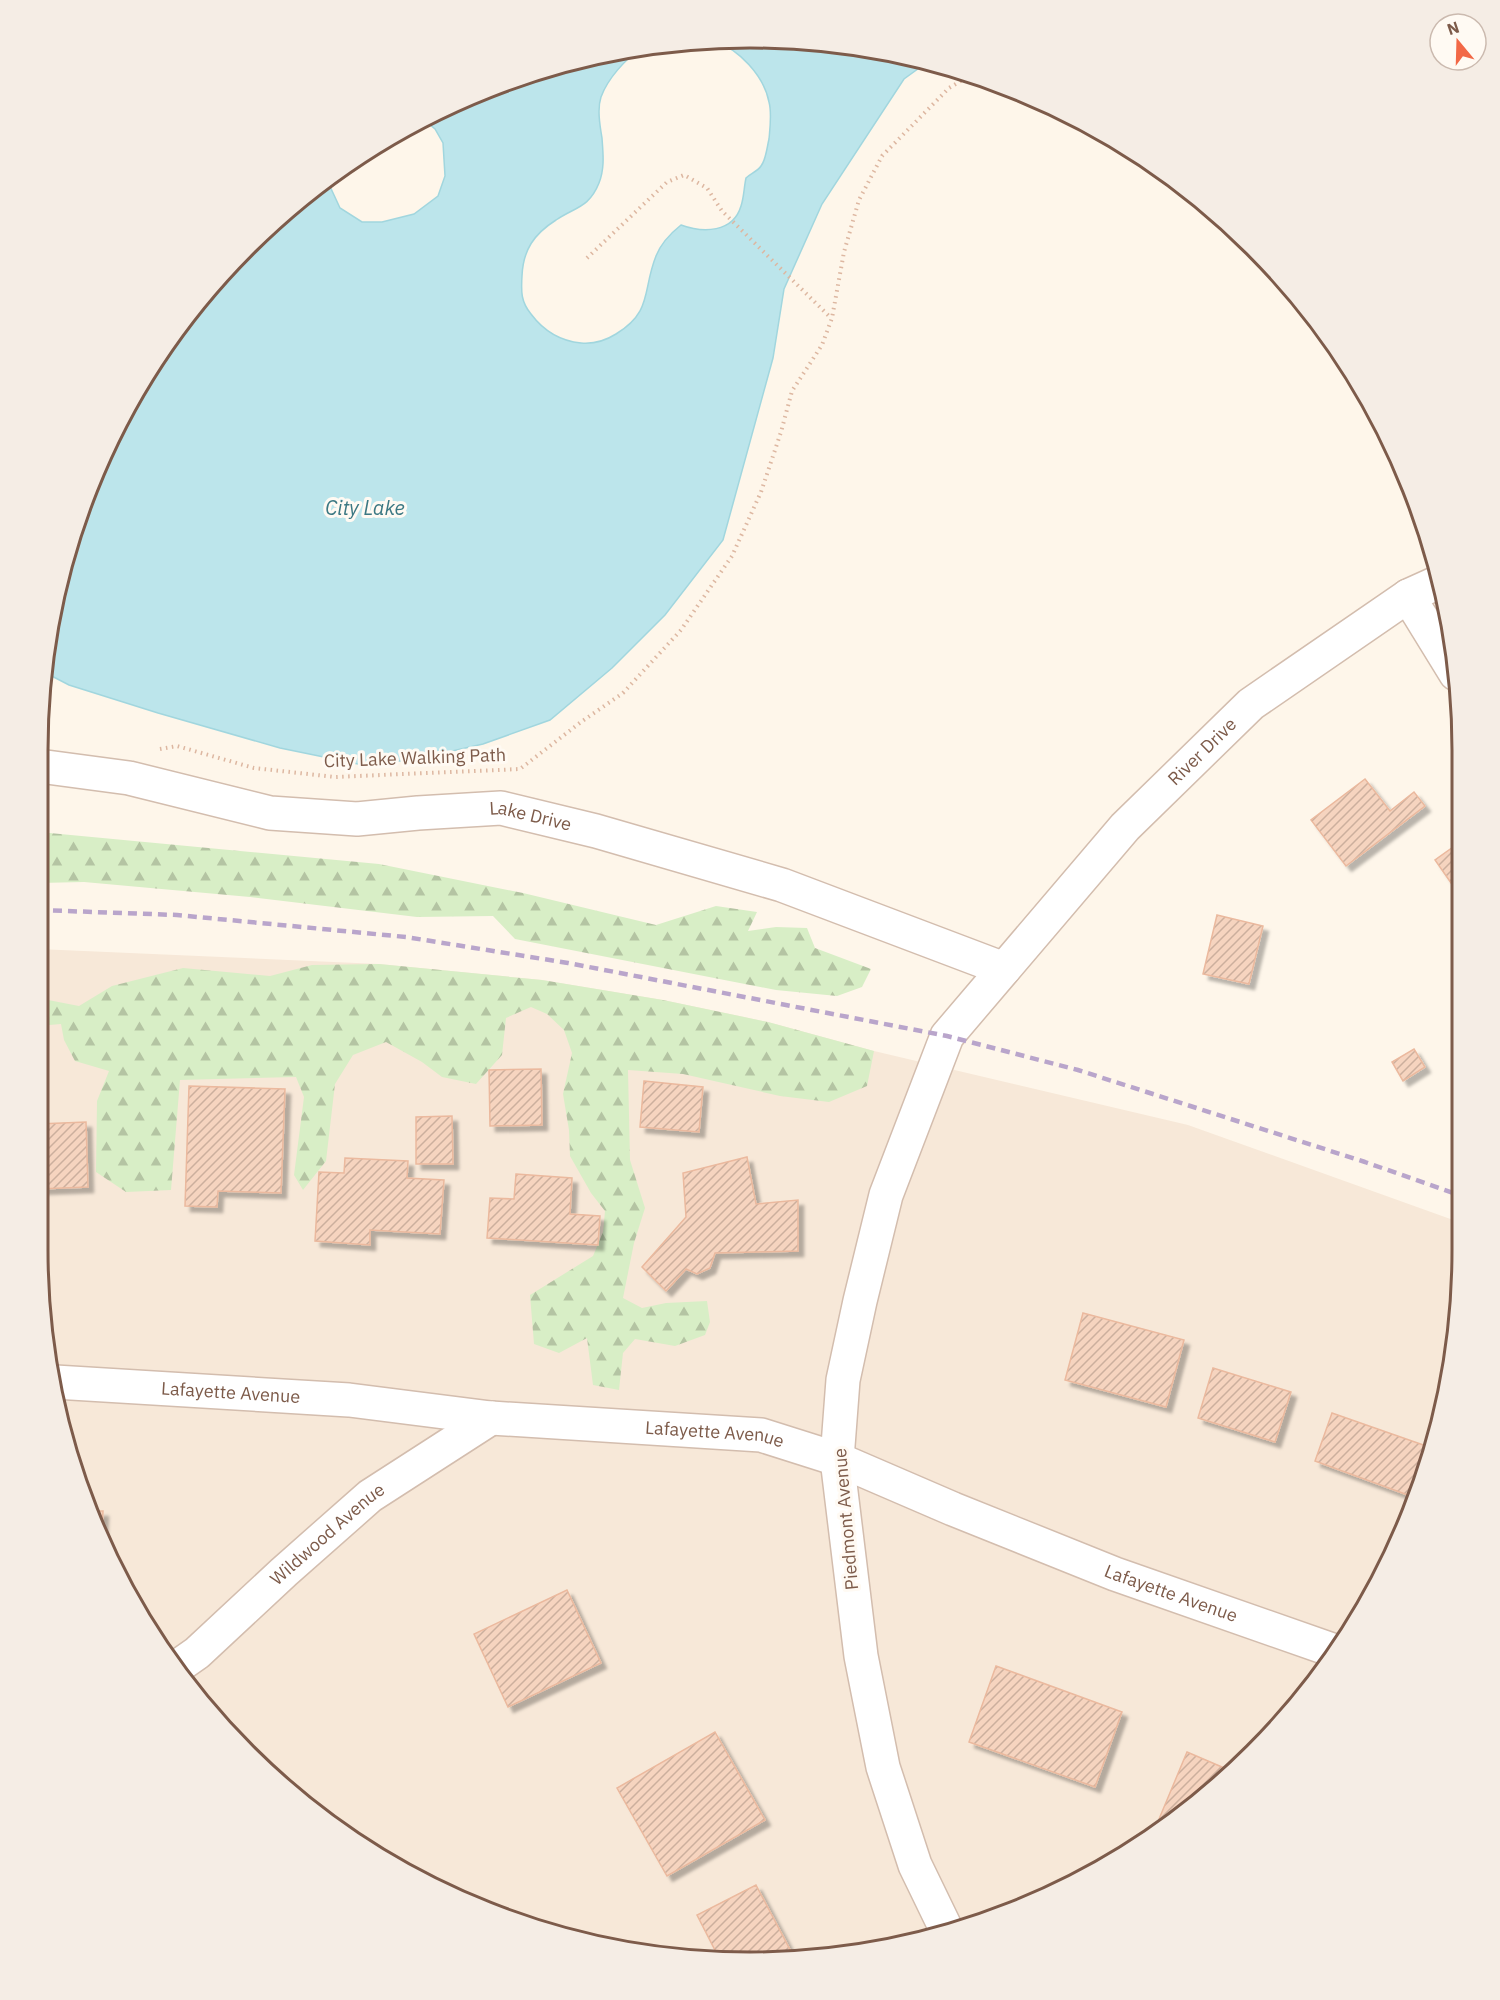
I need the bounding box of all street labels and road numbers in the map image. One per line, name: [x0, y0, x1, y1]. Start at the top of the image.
street label: River Drive: [1163, 712, 1241, 790]
street label: City Lake Walking Path: [323, 743, 507, 772]
street label: Lake Drive: [489, 796, 574, 836]
street label: Lafayette Avenue: [160, 1377, 301, 1408]
street label: Lafayette Avenue: [645, 1416, 787, 1453]
street label: Piedmont Avenue: [828, 1447, 863, 1591]
street label: Wildwood Avenue: [265, 1478, 389, 1590]
street label: Lafayette Avenue: [1101, 1559, 1241, 1627]

